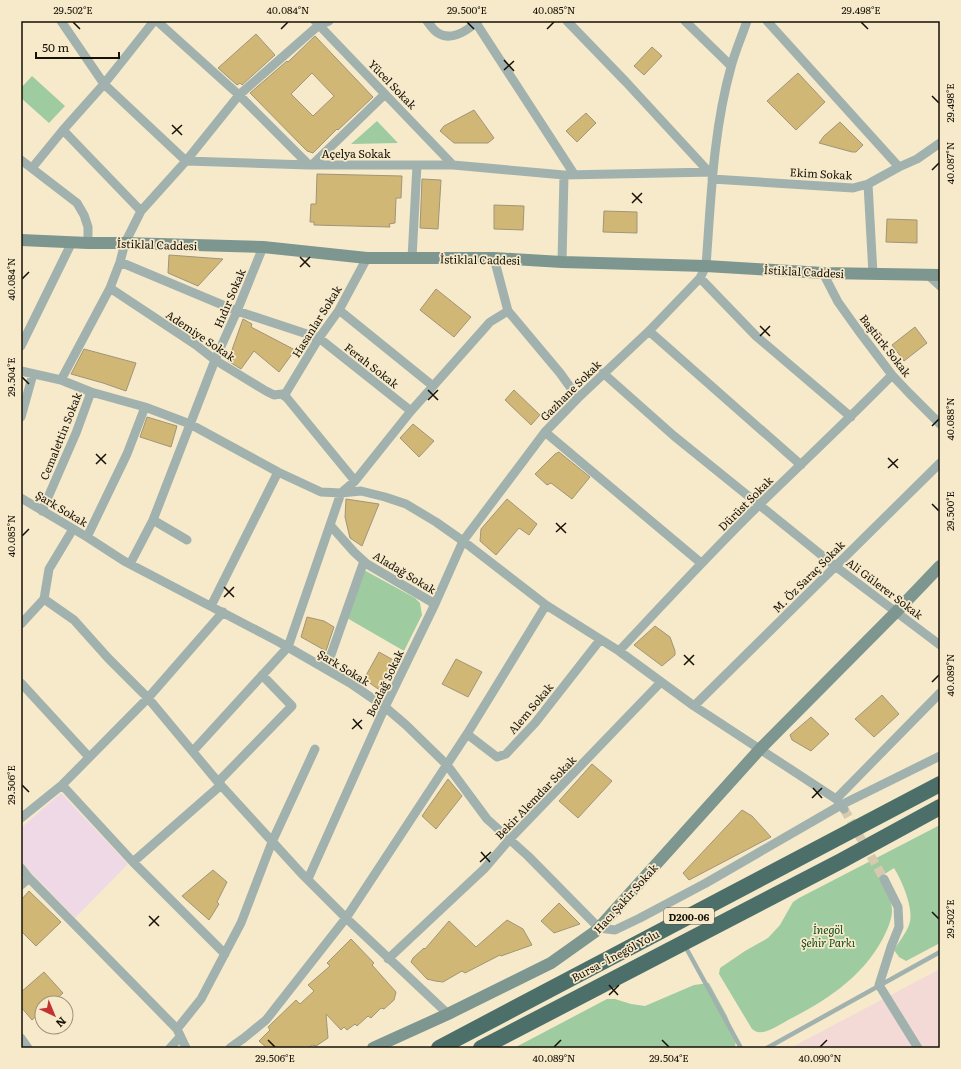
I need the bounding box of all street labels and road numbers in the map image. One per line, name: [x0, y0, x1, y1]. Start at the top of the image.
street label: Yücel Sokak: [365, 56, 421, 112]
street label: Açelya Sokak: [322, 145, 391, 161]
street label: Ekim Sokak: [789, 163, 853, 183]
street label: İstiklal Caddesi: [116, 235, 198, 253]
street label: İstiklal Caddesi: [440, 250, 521, 268]
street label: İstiklal Caddesi: [763, 261, 845, 281]
street label: Hıdır Sokak: [209, 266, 249, 330]
street label: Hasanlar Sokak: [287, 282, 345, 360]
street label: Ademiye Sokak: [163, 306, 239, 364]
street label: Baştürk Sokak: [857, 310, 916, 380]
street label: Ferah Sokak: [342, 339, 403, 391]
street label: Gazhane Sokak: [536, 356, 604, 424]
street label: Cemalettin Sokak: [35, 390, 85, 482]
street label: Dürüst Sokak: [714, 472, 776, 534]
street label: Şark Sokak: [33, 486, 91, 530]
street label: M. Öz Saraç Sokak: [768, 536, 848, 616]
street label: Aladağ Sokak: [371, 547, 440, 597]
street label: Ali Gülerer Sokak: [843, 554, 927, 622]
street label: Şark Sokak: [315, 645, 373, 689]
street label: Bozdağ Sokak: [361, 647, 407, 719]
street label: Alem Sokak: [504, 679, 556, 737]
street label: Bekir Alemdar Sokak: [491, 751, 579, 842]
street label: Hacı Şakir Sokak: [589, 859, 661, 936]
road number: D200-06: [664, 908, 714, 924]
street label: Bursa - İnegöl Yolu: [568, 925, 662, 985]

